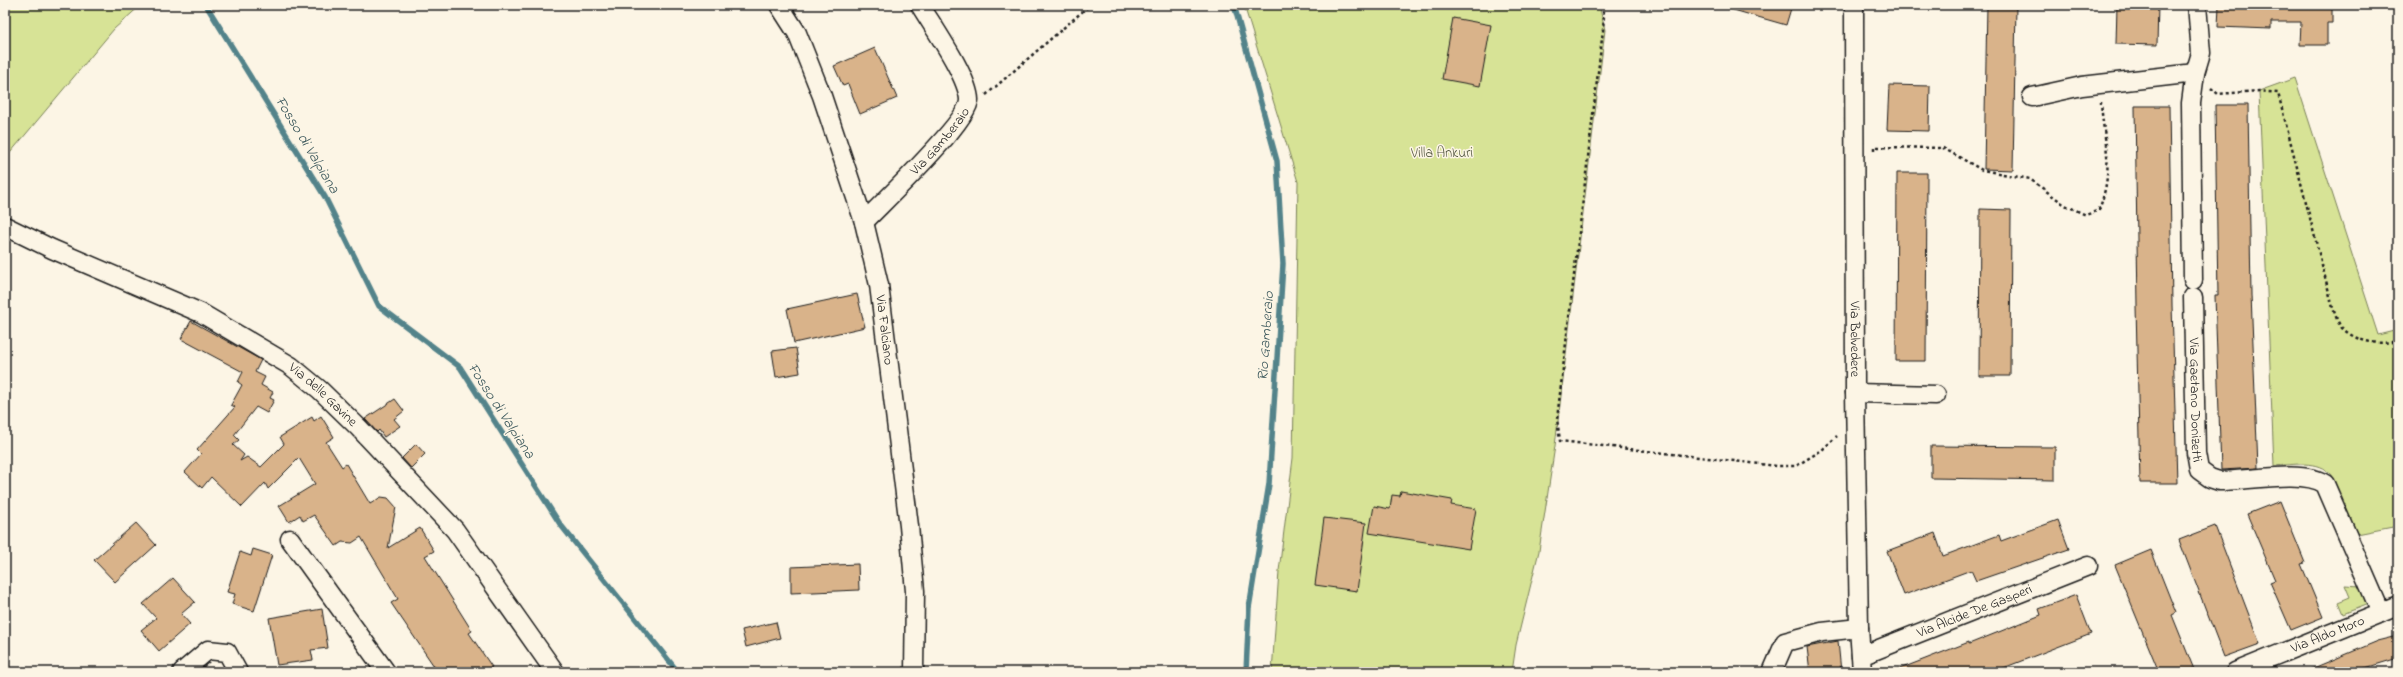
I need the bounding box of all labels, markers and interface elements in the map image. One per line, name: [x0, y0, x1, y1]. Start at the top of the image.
water label: Fosso di Valpiana: [269, 92, 345, 199]
street label: Via Gamberaio: [904, 103, 975, 181]
park label: Villa Ankuri: [1410, 143, 1473, 164]
water label: Rio Gamberaio: [1252, 289, 1280, 381]
street label: Via Falciano: [870, 293, 899, 366]
street label: Via Belvedere: [1844, 300, 1865, 378]
street label: Via Gaetano Donizetti: [2183, 336, 2208, 464]
street label: Via delle Gavine: [283, 357, 363, 432]
water label: Fosso di Valpiana: [462, 359, 541, 464]
street label: Via Alcide De Gasperi: [1913, 579, 2035, 644]
street label: Via Aldo Moro: [2287, 610, 2368, 659]

